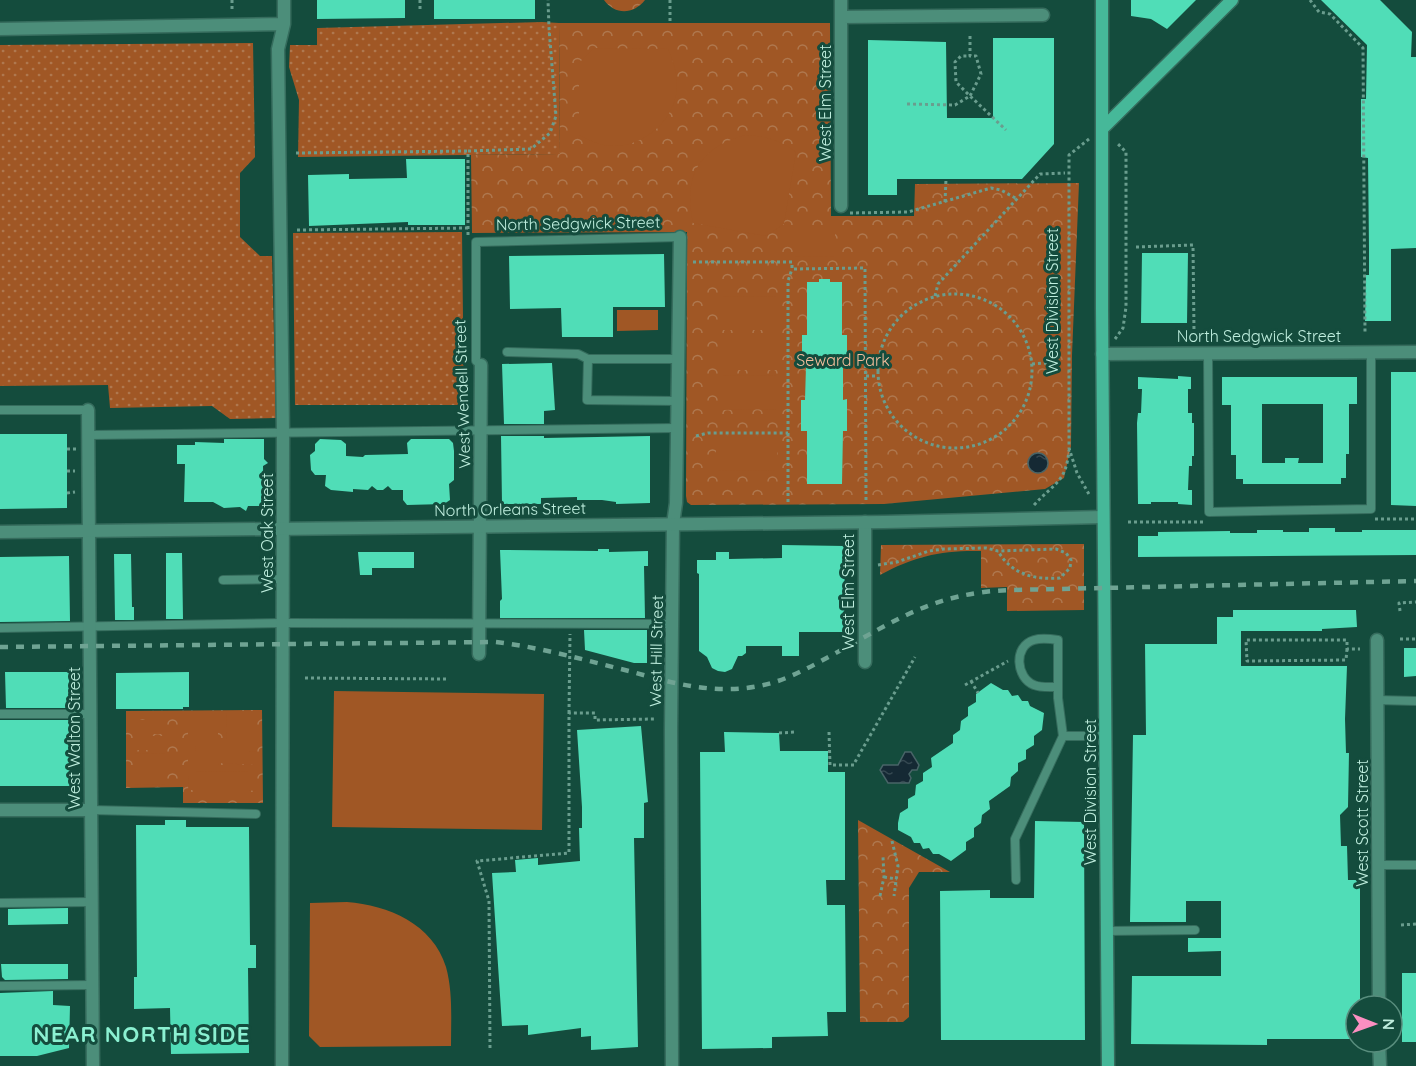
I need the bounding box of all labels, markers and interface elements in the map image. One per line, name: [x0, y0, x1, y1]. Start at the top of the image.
street label: West Elm Street: [815, 44, 835, 162]
street label: North Sedgwick Street: [496, 212, 660, 234]
street label: West Division Street: [1042, 228, 1062, 374]
street label: West Wendell Street: [449, 319, 475, 469]
street label: North Sedgwick Street: [1177, 326, 1341, 346]
park label: Seward Park: [796, 350, 890, 370]
street label: West Oak Street: [257, 473, 277, 593]
street label: North Orleans Street: [434, 498, 586, 520]
street label: West Elm Street: [838, 533, 858, 651]
street label: West Hill Street: [645, 595, 667, 707]
street label: West Walton Street: [64, 667, 84, 809]
street label: West Division Street: [1080, 719, 1100, 865]
street label: West Scott Street: [1352, 759, 1372, 887]
north arrow: [1344, 994, 1404, 1054]
text: N: [1379, 1018, 1399, 1030]
district label: NEAR NORTH SIDE: [33, 1020, 251, 1048]

